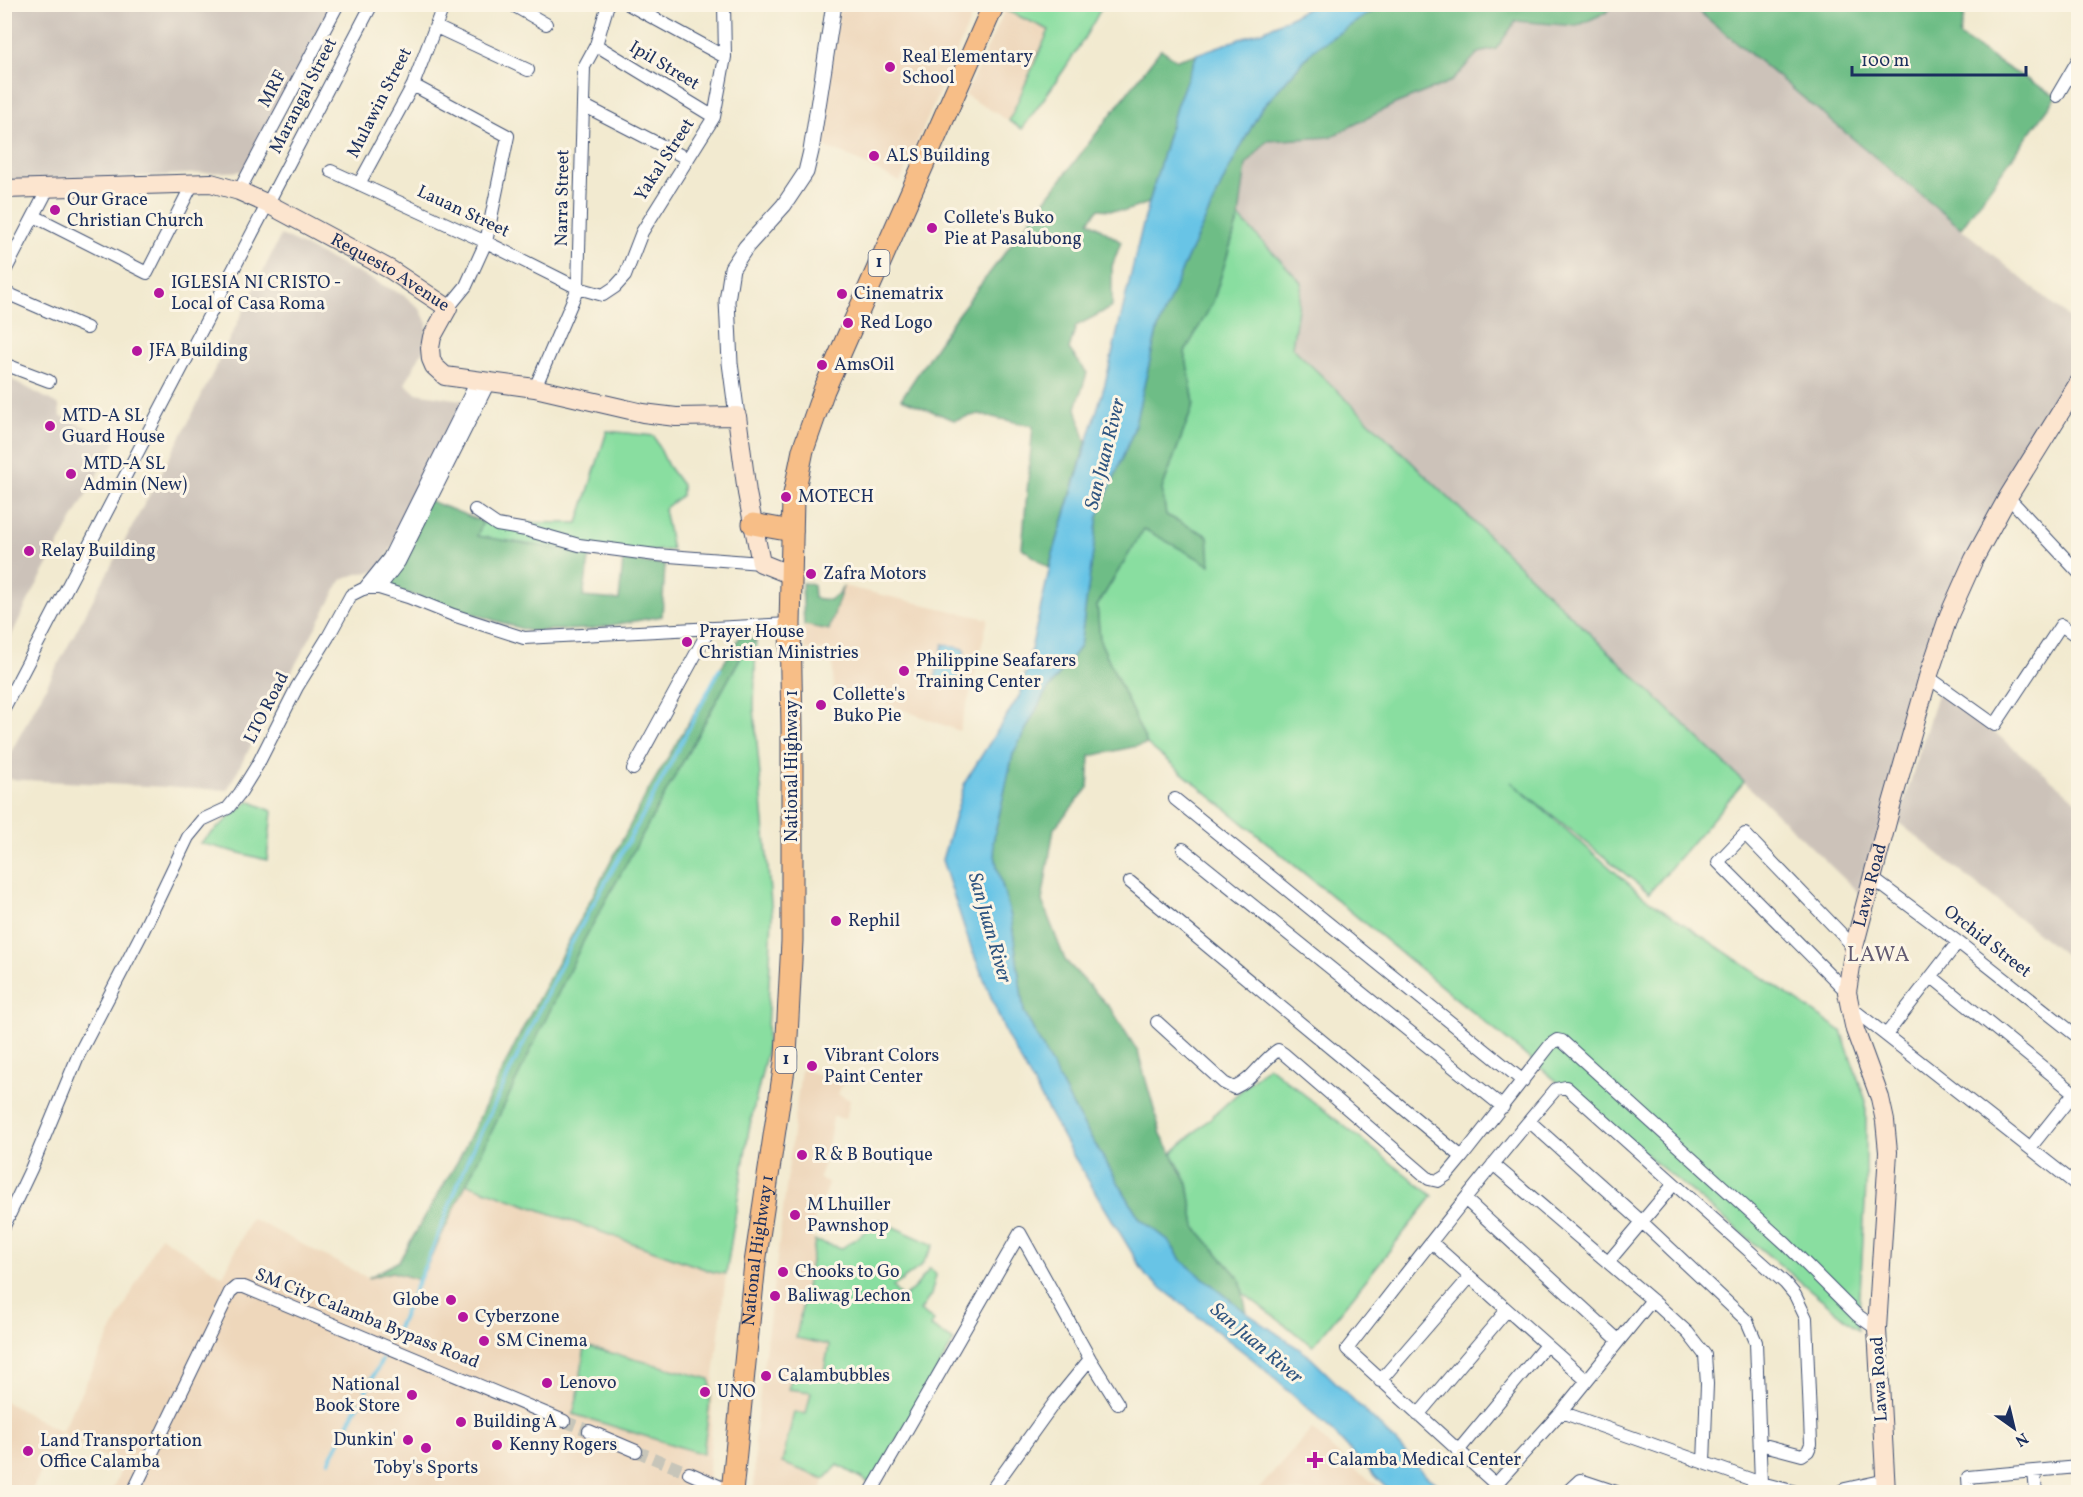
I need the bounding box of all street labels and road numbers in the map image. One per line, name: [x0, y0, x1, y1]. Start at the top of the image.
street label: Marangal Street: [264, 34, 344, 158]
street label: Ipil Street: [624, 35, 704, 97]
street label: Mulawin Street: [341, 43, 419, 163]
street label: MRF: [253, 66, 293, 112]
street label: Yakal Street: [629, 114, 701, 206]
street label: Narra Street: [550, 149, 576, 247]
street label: Lauan Street: [413, 180, 513, 244]
street label: Requesto Avenue: [326, 227, 454, 318]
road number: 1: [868, 250, 890, 276]
street label: LTO Road: [238, 668, 296, 748]
street label: National Highway 1: [780, 690, 805, 842]
street label: Lawa Road: [1847, 841, 1893, 930]
street label: Orchid Street: [1938, 900, 2036, 984]
road number: 1: [776, 1047, 796, 1073]
street label: National Highway 1: [736, 1173, 781, 1327]
street label: SM City Calamba Bypass Road: [251, 1262, 483, 1376]
street label: Lawa Road: [1865, 1336, 1895, 1422]

